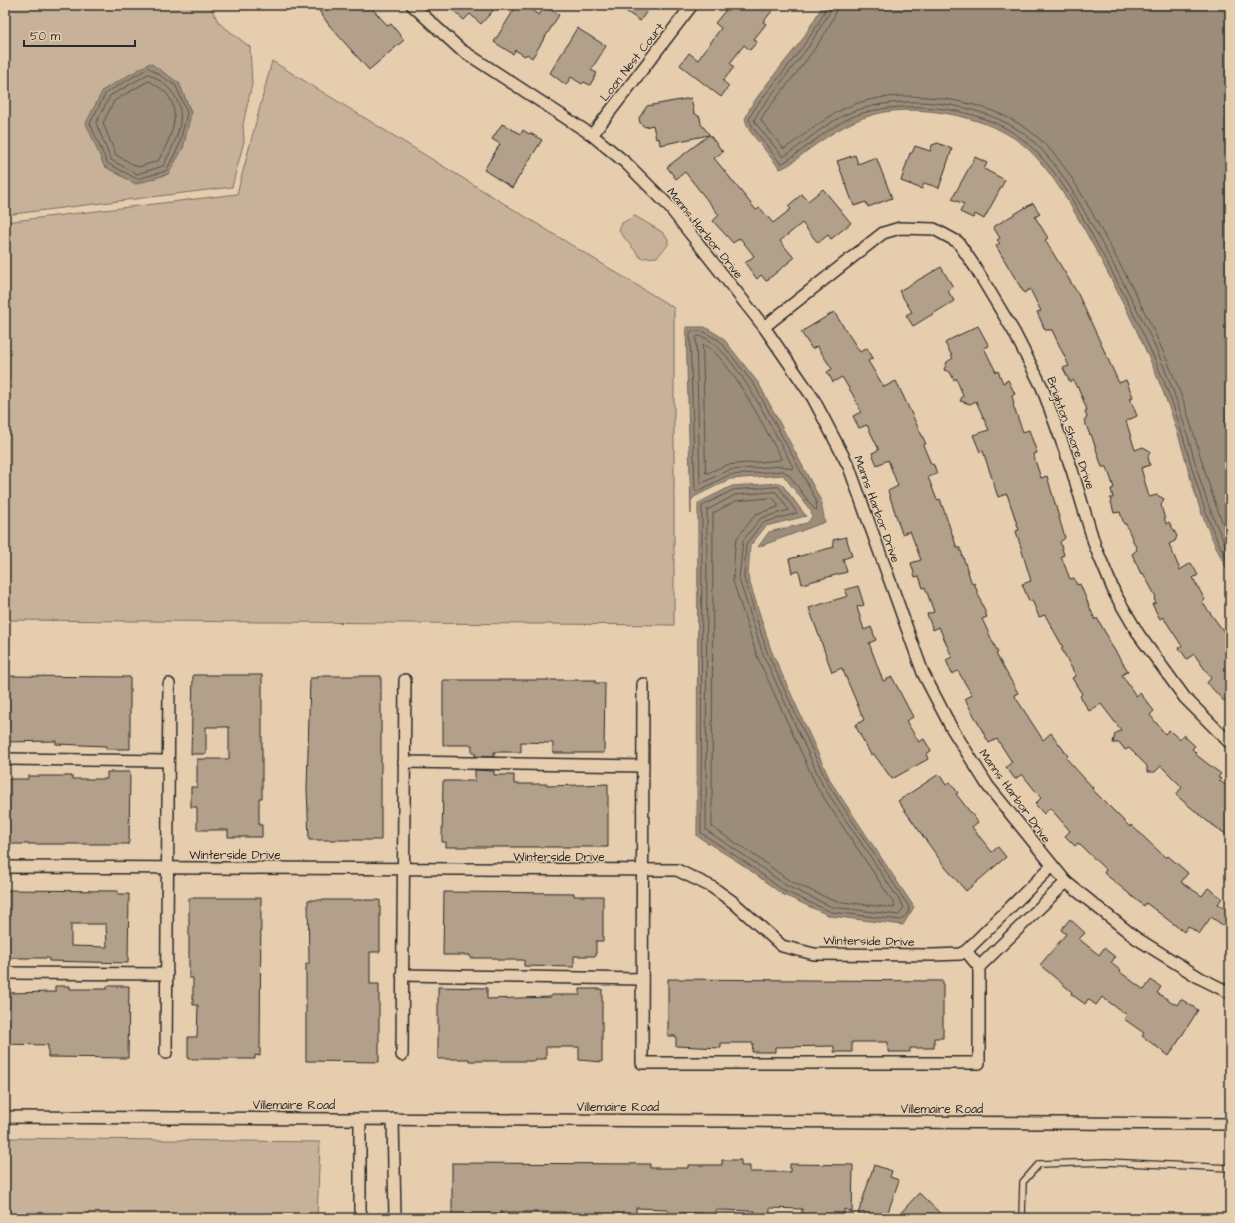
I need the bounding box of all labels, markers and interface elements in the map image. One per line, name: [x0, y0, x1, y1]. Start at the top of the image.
street label: Loon Nest Court: [596, 19, 668, 105]
scale bar: [24, 22, 135, 48]
text: 50 m: [30, 28, 61, 45]
street label: Manns Harbor Drive: [663, 184, 747, 283]
street label: Brighton Shore Drive: [1041, 374, 1099, 493]
street label: Manns Harbor Drive: [849, 453, 904, 566]
street label: Manns Harbor Drive: [975, 746, 1055, 847]
street label: Winterside Drive: [189, 847, 281, 864]
street label: Winterside Drive: [513, 849, 605, 866]
street label: Winterside Drive: [823, 932, 915, 951]
street label: Villemaire Road: [253, 1097, 335, 1114]
street label: Villemaire Road: [577, 1099, 659, 1116]
street label: Villemaire Road: [901, 1101, 983, 1118]

